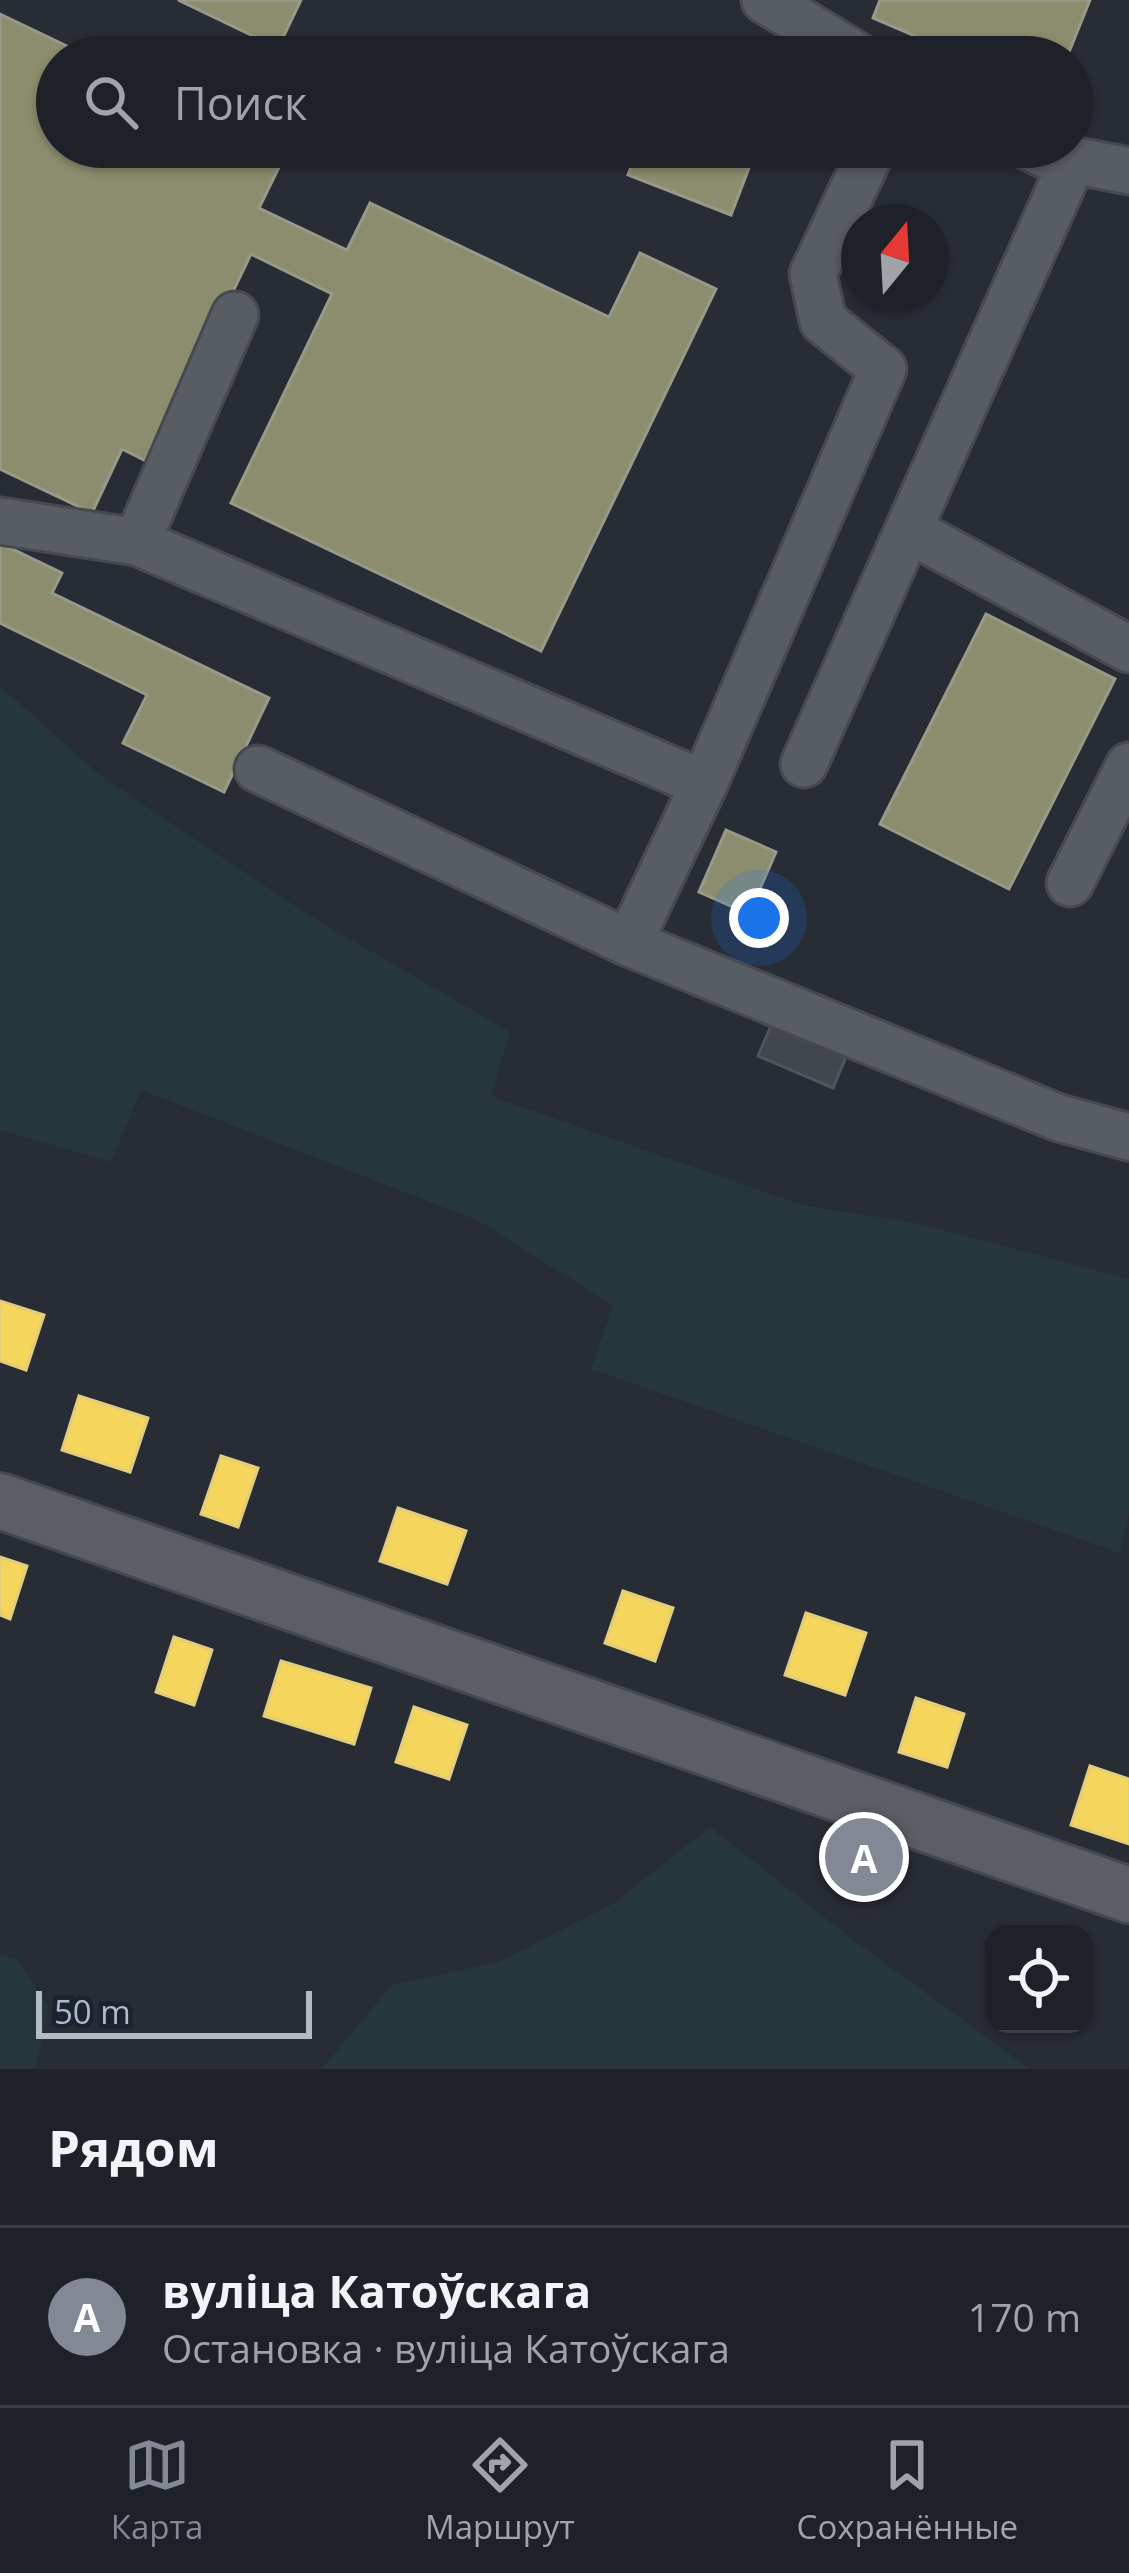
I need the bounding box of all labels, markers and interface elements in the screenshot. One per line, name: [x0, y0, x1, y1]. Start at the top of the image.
search box: [36, 36, 1093, 168]
icon: search: [78, 69, 144, 135]
text: Поиск: [174, 72, 307, 133]
north arrow: [841, 204, 949, 312]
your location: [729, 888, 789, 948]
pin: A: [825, 1812, 903, 1902]
map controls: [985, 1925, 1093, 2033]
button: locate: [985, 1925, 1093, 2033]
scale bar: [36, 1985, 312, 2038]
text: 50 m: [54, 1989, 131, 2034]
text: Рядом: [48, 2112, 219, 2182]
text: вуліца Катоўскага: [162, 2260, 591, 2321]
text: A: [74, 2290, 100, 2343]
text: 170 m: [968, 2290, 1081, 2343]
text: Остановка · вуліца Катоўскага: [162, 2321, 730, 2374]
tab: Карта: [111, 2432, 203, 2549]
tab: Маршрут: [425, 2432, 575, 2549]
tab: Сохранённые: [797, 2432, 1018, 2549]

